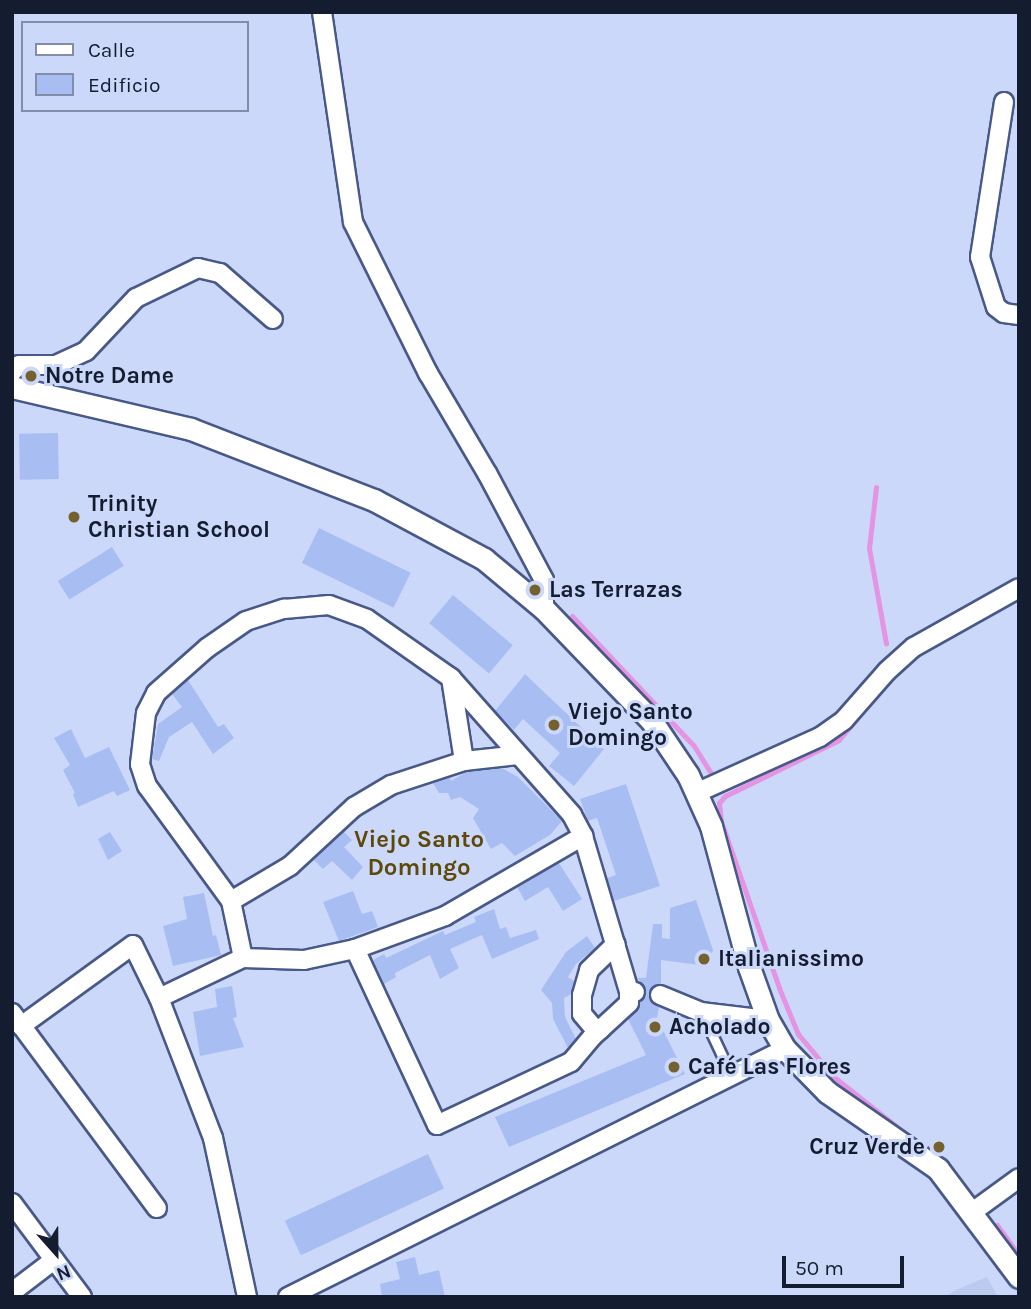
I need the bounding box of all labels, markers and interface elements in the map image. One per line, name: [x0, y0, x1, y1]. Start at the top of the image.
legend: [21, 21, 248, 112]
text: Calle: [88, 38, 135, 62]
text: Edificio: [88, 73, 161, 97]
place label: Notre Dame: [45, 362, 174, 390]
marker: Notre Dame: [23, 368, 39, 384]
place label: Trinity Christian School: [88, 490, 270, 544]
marker: Trinity Christian School: [66, 509, 82, 525]
place label: Las Terrazas: [549, 576, 683, 604]
marker: Las Terrazas: [527, 582, 543, 598]
place label: Viejo Santo Domingo: [568, 698, 693, 752]
marker: Viejo Santo Domingo: [546, 717, 562, 733]
district label: Viejo Santo Domingo: [354, 826, 484, 882]
place label: Italianissimo: [718, 945, 864, 973]
marker: Italianissimo: [696, 951, 712, 967]
place label: Acholado: [669, 1013, 771, 1041]
marker: Acholado: [647, 1019, 663, 1035]
place label: Café Las Flores: [688, 1053, 851, 1081]
marker: Café Las Flores: [666, 1059, 682, 1075]
place label: Cruz Verde: [809, 1133, 925, 1161]
marker: Cruz Verde: [931, 1139, 947, 1155]
north arrow: [21, 1218, 91, 1288]
scale bar: [786, 1242, 908, 1286]
text: 50 m: [795, 1256, 844, 1280]
text: N: [53, 1260, 74, 1285]

